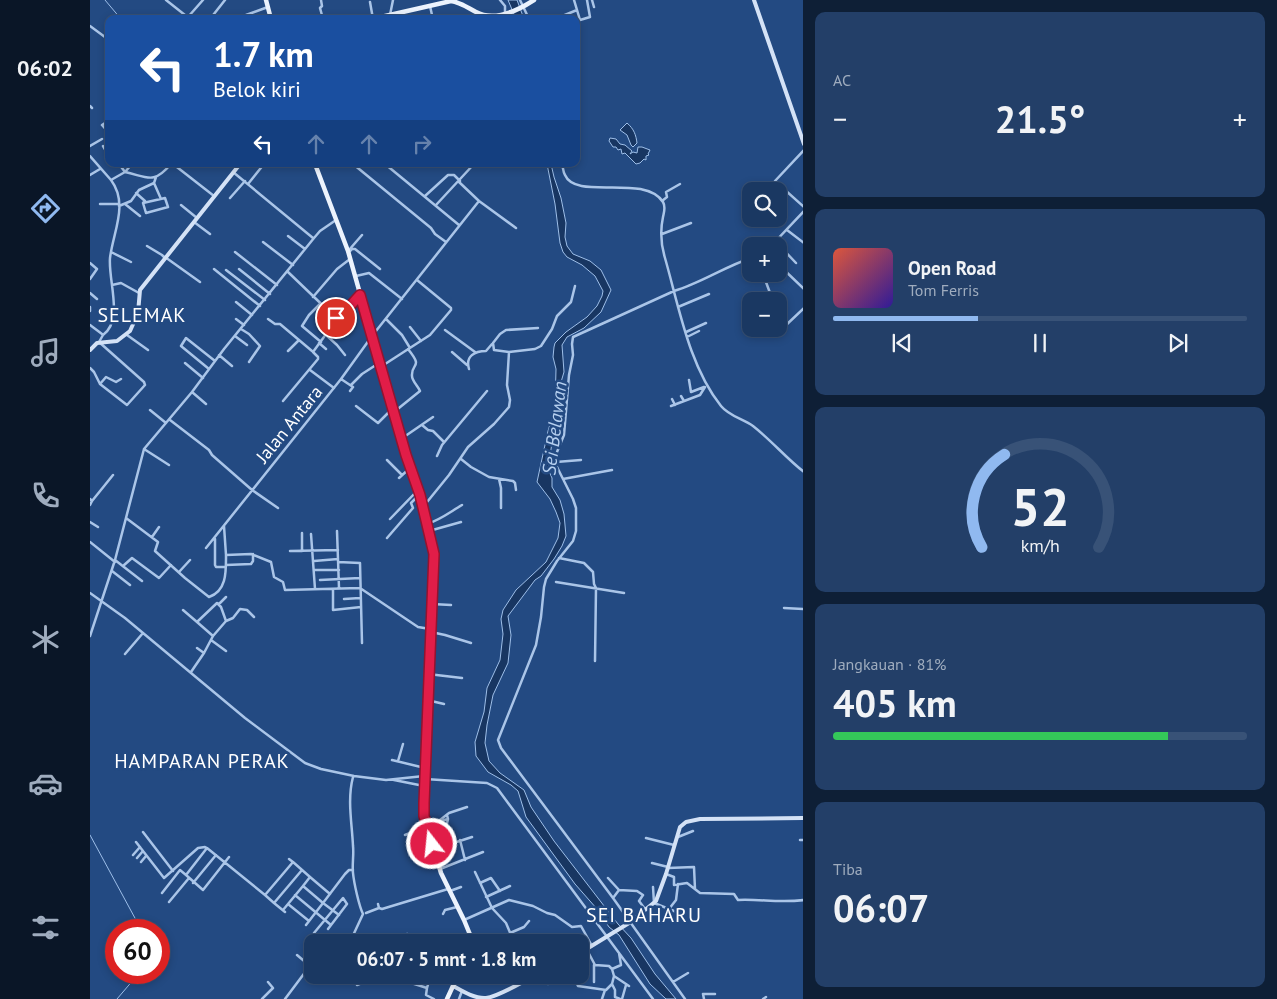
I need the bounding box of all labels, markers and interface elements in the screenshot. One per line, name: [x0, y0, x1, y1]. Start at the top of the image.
text: 1.7 km: [213, 31, 314, 77]
icon: left: [130, 35, 195, 100]
text: 06:02: [17, 54, 73, 82]
text: AC: [833, 70, 851, 90]
text: Belok kiri: [213, 75, 301, 103]
text: 21.5°: [995, 94, 1085, 143]
text: −: [833, 100, 847, 137]
text: +: [1233, 100, 1247, 137]
icon: left: [249, 130, 277, 158]
icon: ahead: [302, 130, 330, 158]
icon: ahead: [355, 130, 383, 158]
icon: right: [408, 130, 436, 158]
map controls: [742, 182, 787, 337]
button: search: [742, 182, 787, 227]
icon: directions: [28, 191, 63, 226]
button: +: [742, 237, 787, 282]
text: Open Road: [908, 256, 996, 280]
text: Tom Ferris: [908, 280, 979, 300]
button: −: [742, 292, 787, 337]
pin: [315, 297, 357, 339]
district label: SELEMAK: [97, 302, 187, 328]
icon: arrive: [322, 304, 350, 332]
icon: previous: [888, 329, 916, 357]
icon: pause: [1026, 329, 1054, 357]
icon: next: [1164, 329, 1192, 357]
icon: music: [28, 335, 63, 370]
water label: Sei Belawan: [536, 380, 572, 476]
street label: Jalan Antara: [250, 381, 327, 468]
text: 52: [1011, 473, 1069, 540]
icon: phone: [28, 478, 63, 513]
text: km/h: [1020, 534, 1060, 557]
icon: climate: [28, 622, 63, 657]
text: Jangkauan · 81%: [833, 654, 946, 674]
text: 405 km: [833, 678, 957, 727]
district label: HAMPARAN PERAK: [114, 748, 290, 774]
icon: car: [28, 766, 63, 801]
position arrow: [405, 817, 457, 869]
text: Tiba: [833, 859, 863, 879]
text: 06:07: [833, 883, 929, 932]
district label: SEI BAHARU: [586, 902, 702, 928]
icon: filters: [28, 910, 63, 945]
speed limit sign: 60: [105, 919, 170, 984]
text: 06:07 · 5 mnt · 1.8 km: [357, 947, 536, 971]

